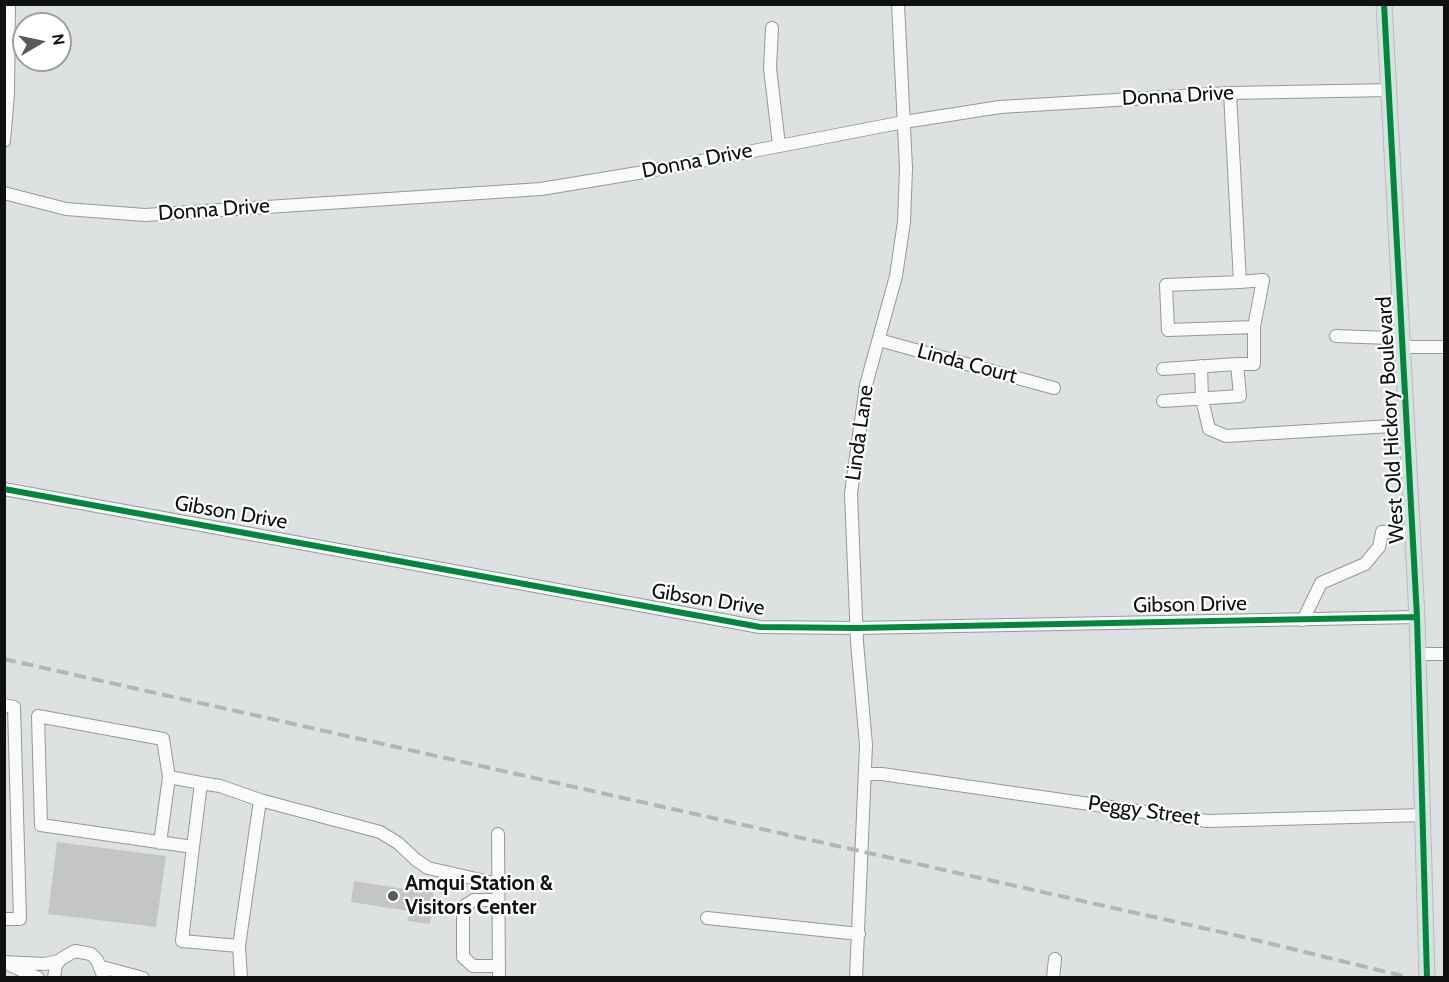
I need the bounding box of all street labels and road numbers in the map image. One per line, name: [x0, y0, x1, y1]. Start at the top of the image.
street label: Donna Drive: [1121, 80, 1235, 112]
street label: Donna Drive: [640, 138, 754, 184]
street label: Donna Drive: [157, 194, 271, 226]
street label: West Old Hickory Boulevard: [1372, 296, 1410, 544]
street label: Linda Court: [914, 339, 1020, 389]
street label: Linda Lane: [841, 384, 879, 482]
street label: Gibson Drive: [173, 491, 289, 535]
street label: Gibson Drive: [650, 579, 766, 621]
street label: Gibson Drive: [1133, 591, 1247, 619]
street label: Peggy Street: [1086, 791, 1202, 831]

